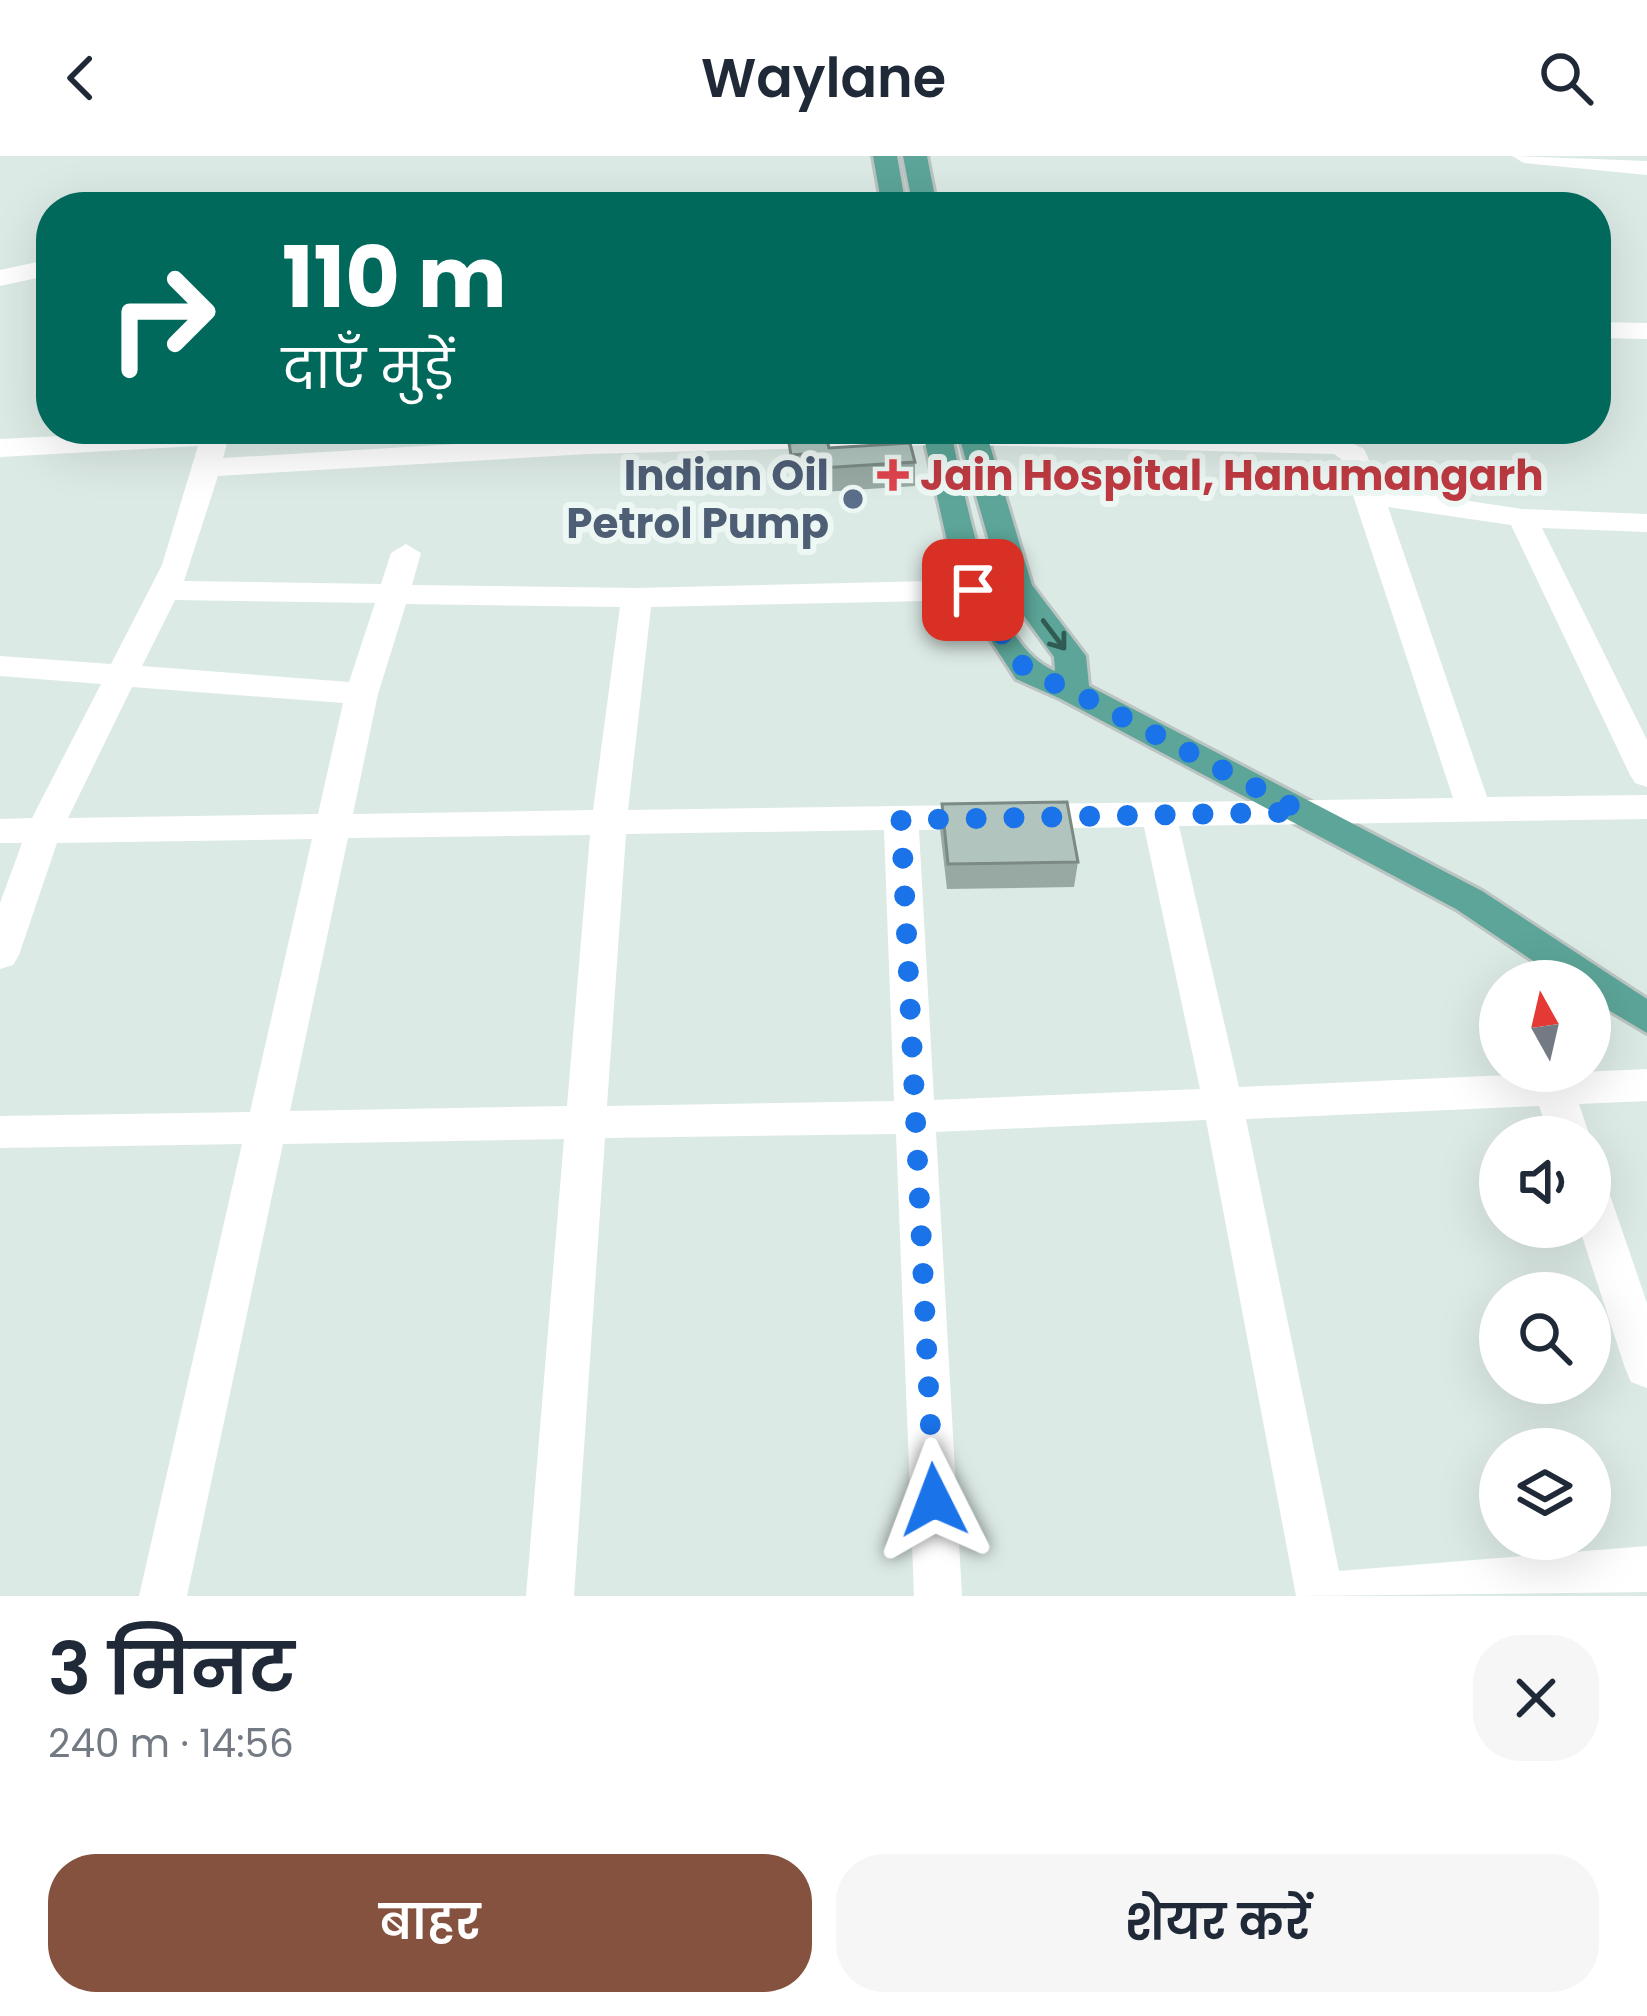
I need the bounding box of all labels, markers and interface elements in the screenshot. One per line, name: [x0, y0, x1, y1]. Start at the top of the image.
text: Waylane: [701, 40, 946, 116]
icon: back: [48, 45, 114, 111]
icon: search: [1533, 45, 1599, 111]
text: 110 m: [282, 219, 507, 336]
icon: right: [84, 240, 240, 396]
text: दाएँ मुड़ें: [282, 331, 454, 407]
place label: Indian Oil Petrol Pump: [566, 446, 829, 553]
place label: Jain Hospital, Hanumangarh: [920, 446, 1544, 505]
marker: Jain Hospital, Hanumangarh: [877, 459, 909, 491]
marker: Indian Oil Petrol Pump: [840, 486, 866, 512]
pin: [922, 539, 1024, 641]
icon: arrive: [940, 557, 1006, 623]
one-way arrow: [1041, 618, 1067, 651]
north arrow: [1479, 960, 1611, 1092]
map controls: [1479, 960, 1611, 1560]
button: sound: [1479, 1116, 1611, 1248]
button: search: [1479, 1272, 1611, 1404]
button: layers: [1479, 1428, 1611, 1560]
position arrow: [871, 1437, 997, 1563]
text: 3 मिनट: [48, 1618, 295, 1719]
button: close: [1473, 1635, 1599, 1761]
text: 240 m · 14:56: [48, 1716, 294, 1771]
button: बाहर: [48, 1854, 812, 1992]
button: शेयर करें: [836, 1854, 1599, 1992]

